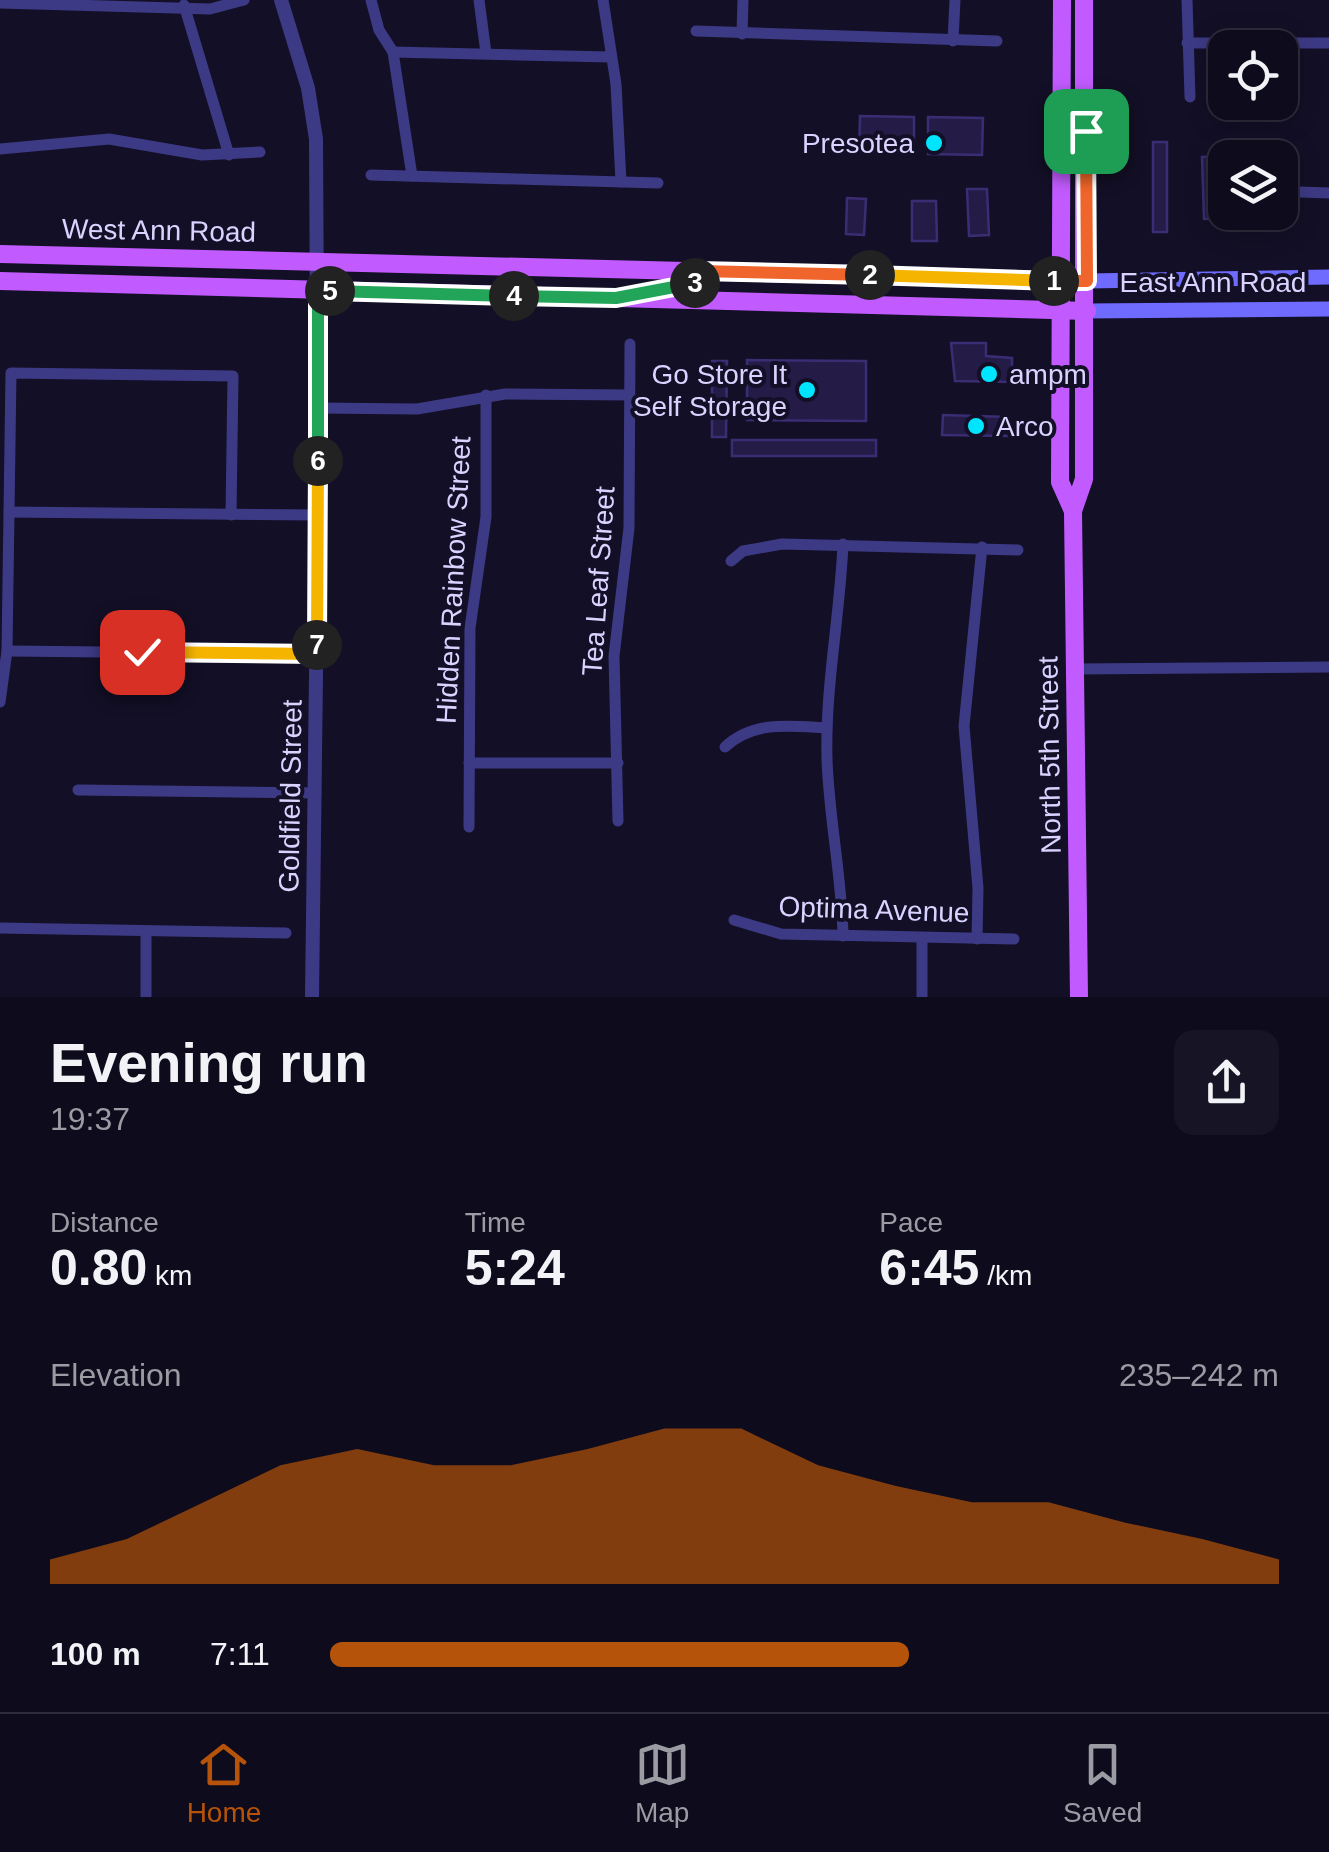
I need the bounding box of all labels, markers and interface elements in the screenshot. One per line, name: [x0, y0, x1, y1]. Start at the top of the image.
map controls: [1208, 30, 1298, 230]
button: locate: [1208, 30, 1298, 120]
pin: [1044, 89, 1129, 174]
icon: arrive: [1059, 104, 1114, 159]
place label: Presotea: [802, 128, 914, 159]
marker: Presotea: [923, 132, 945, 154]
button: layers: [1208, 140, 1298, 230]
street label: West Ann Road: [62, 213, 256, 248]
pin: 2: [845, 250, 895, 300]
pin: 1: [1029, 256, 1079, 306]
pin: 3: [670, 258, 720, 308]
text: 2: [862, 259, 878, 290]
text: 1: [1046, 265, 1062, 296]
pin: 5: [305, 266, 355, 316]
text: 3: [687, 267, 703, 298]
street label: East Ann Road: [1120, 267, 1306, 298]
pin: 4: [489, 271, 539, 321]
text: 5: [322, 275, 338, 306]
text: 4: [506, 280, 522, 311]
place label: Go Store It Self Storage: [633, 359, 787, 422]
place label: ampm: [1009, 359, 1087, 390]
marker: ampm: [978, 363, 1000, 385]
marker: Go Store It Self Storage: [796, 379, 818, 401]
place label: Arco: [996, 411, 1054, 442]
marker: Arco: [965, 415, 987, 437]
street label: Hidden Rainbow Street: [430, 435, 477, 725]
pin: 6: [293, 436, 343, 486]
text: 6: [310, 445, 326, 476]
street label: Tea Leaf Street: [576, 485, 621, 677]
pin: [100, 610, 185, 695]
pin: 7: [292, 620, 342, 670]
icon: check: [115, 625, 170, 680]
text: 7: [309, 629, 325, 660]
street label: North 5th Street: [1032, 656, 1067, 854]
street label: Goldfield Street: [273, 699, 308, 893]
street label: Optima Avenue: [778, 891, 970, 928]
button: share: [1174, 1030, 1279, 1135]
text: Evening run: [50, 1032, 368, 1094]
text: 19:37: [50, 1101, 130, 1137]
text: Distance: [50, 1207, 159, 1238]
text: Time: [465, 1207, 526, 1238]
text: Pace: [879, 1207, 943, 1238]
text: 0.80: [50, 1240, 147, 1296]
text: 5:24: [465, 1240, 565, 1296]
text: 6:45: [879, 1240, 979, 1296]
text: km: [147, 1260, 192, 1291]
text: /km: [979, 1260, 1032, 1291]
text: Elevation: [50, 1357, 182, 1393]
text: 235–242 m: [1119, 1357, 1279, 1393]
text: 100 m: [50, 1636, 141, 1672]
text: 7:11: [210, 1636, 270, 1672]
tab: Home: [187, 1737, 261, 1829]
tab: Map: [635, 1737, 690, 1829]
tab: Saved: [1063, 1737, 1142, 1829]

